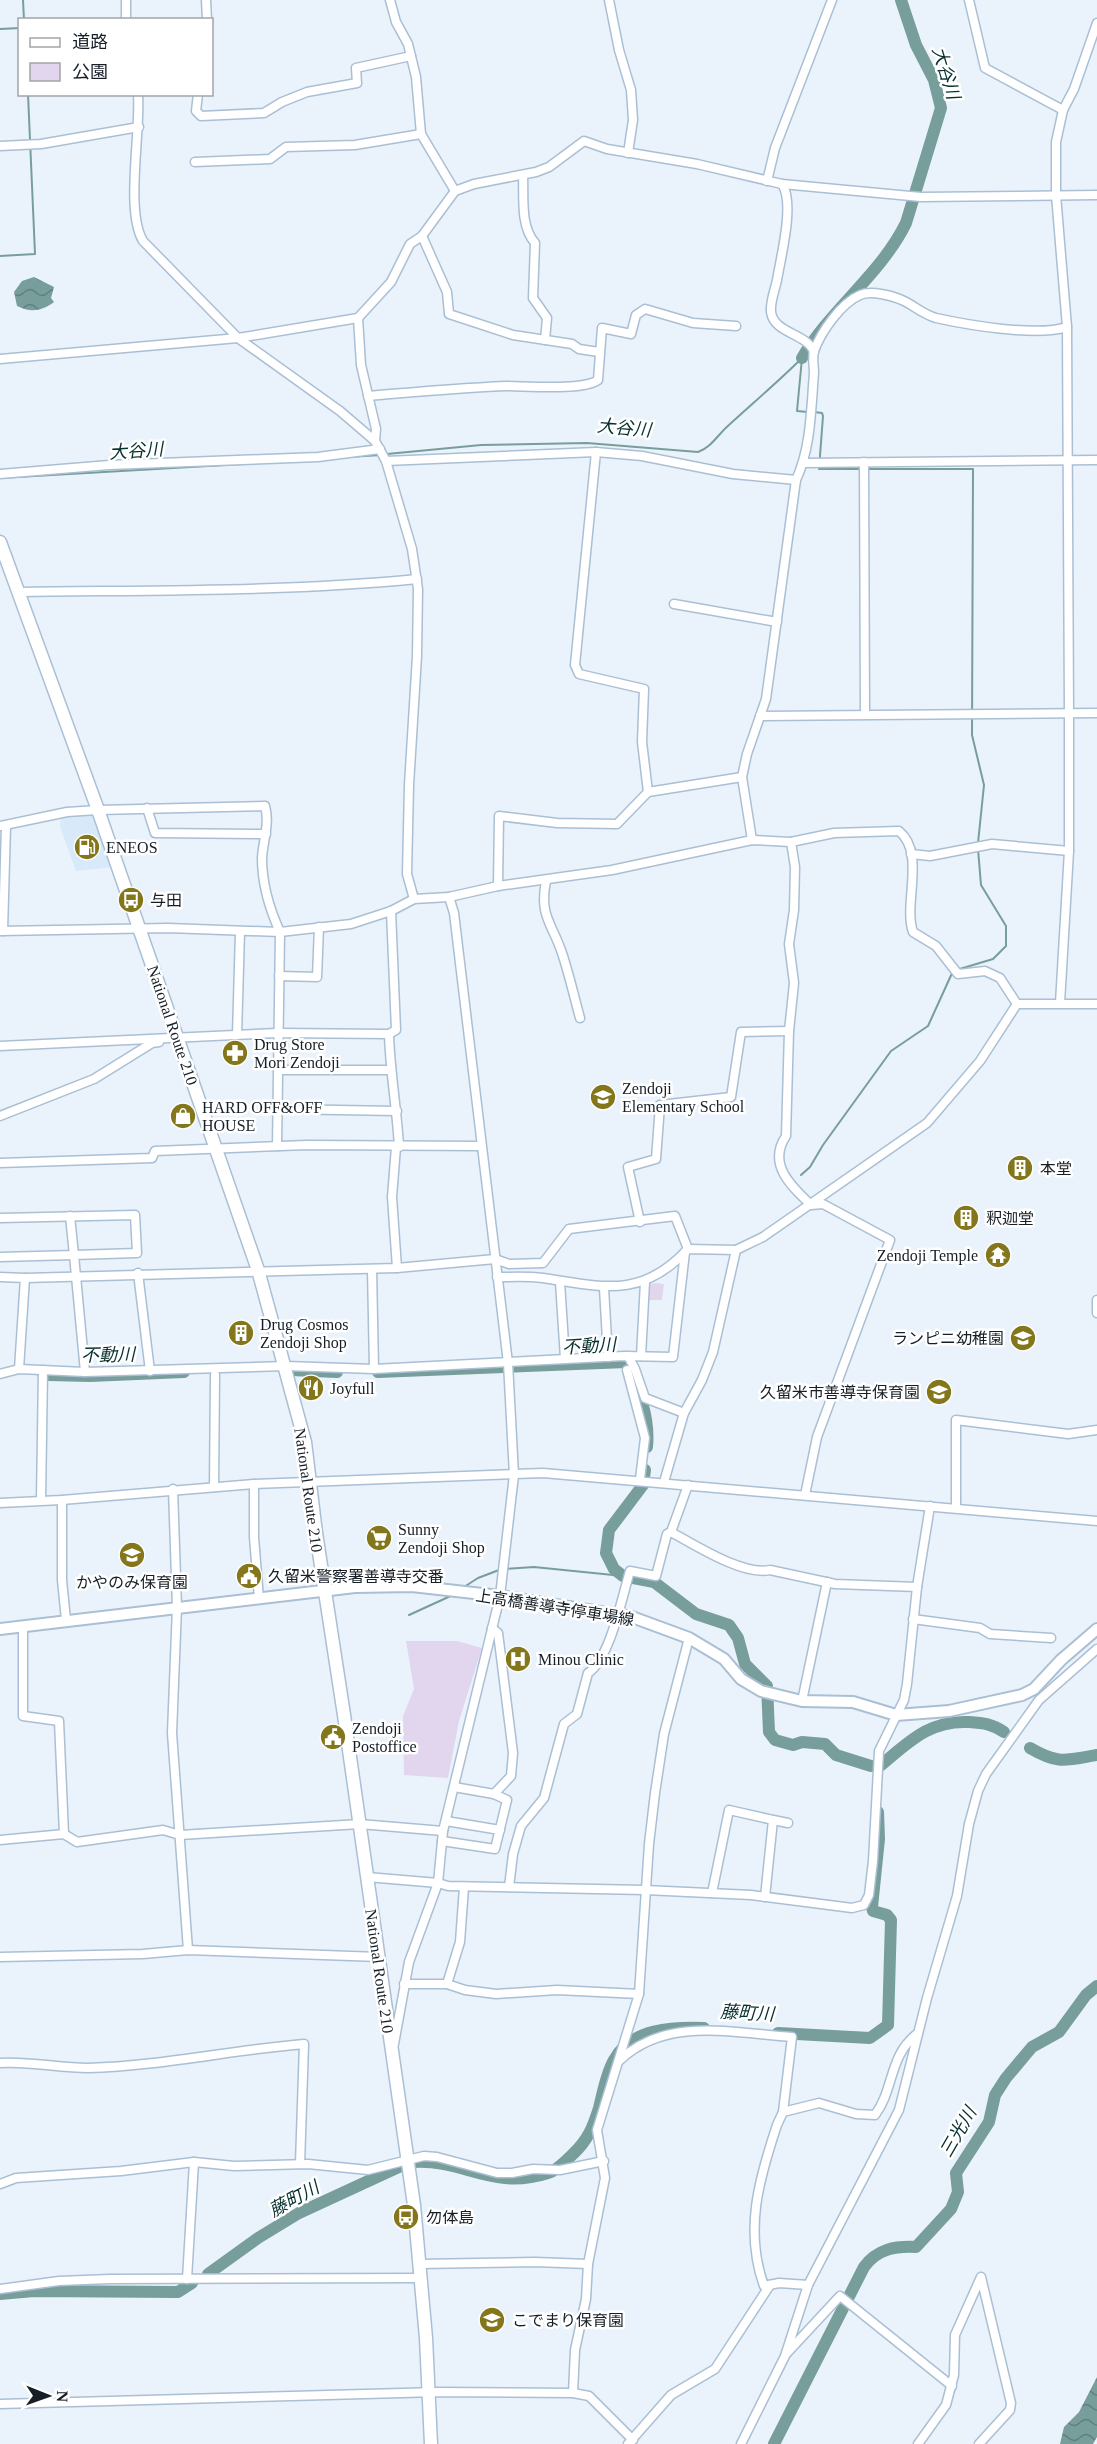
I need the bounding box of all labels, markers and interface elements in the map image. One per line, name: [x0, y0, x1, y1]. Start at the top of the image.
legend: [18, 18, 213, 96]
text: 道路: [72, 32, 108, 52]
water label: 大谷川: [929, 44, 964, 104]
text: 公園: [72, 62, 108, 82]
water label: 大谷川: [596, 416, 654, 440]
water label: 大谷川: [108, 439, 166, 463]
fuel station icon: ENEOS: [72, 832, 102, 862]
place label: ENEOS: [106, 839, 158, 856]
bus stop icon: 与田: [116, 885, 146, 915]
place label: 与田: [150, 892, 182, 909]
street label: National Route 210: [144, 963, 201, 1087]
place label: Drug Store Mori Zendoji: [254, 1036, 340, 1072]
pharmacy icon: Drug Store Mori Zendoji: [220, 1038, 250, 1068]
place label: Zendoji Elementary School: [622, 1080, 745, 1116]
school or university icon: Zendoji Elementary School: [588, 1082, 618, 1112]
place label: HARD OFF&OFF HOUSE: [202, 1099, 323, 1134]
shop icon: HARD OFF&OFF HOUSE: [168, 1101, 198, 1131]
building icon: 本堂: [1005, 1153, 1035, 1183]
place label: 本堂: [1040, 1160, 1072, 1177]
building icon: 釈迦堂: [951, 1203, 981, 1233]
place label: 釈迦堂: [986, 1210, 1034, 1227]
temple icon: Zendoji Temple: [983, 1240, 1013, 1270]
place label: Zendoji Temple: [877, 1247, 978, 1265]
place label: Drug Cosmos Zendoji Shop: [260, 1316, 348, 1352]
building icon: Drug Cosmos Zendoji Shop: [226, 1318, 256, 1348]
school or university icon: ランピニ幼稚園: [1008, 1323, 1038, 1353]
place label: ランピニ幼稚園: [892, 1330, 1004, 1347]
water label: 不動川: [562, 1334, 618, 1357]
water label: 不動川: [81, 1344, 137, 1365]
restaurant icon: Joyfull: [296, 1373, 326, 1403]
school or university icon: 久留米市善導寺保育園: [924, 1377, 954, 1407]
place label: Joyfull: [330, 1380, 375, 1398]
place label: 久留米市善導寺保育園: [760, 1384, 920, 1401]
street label: National Route 210: [291, 1427, 326, 1553]
place label: Sunny Zendoji Shop: [398, 1521, 485, 1557]
supermarket icon: Sunny Zendoji Shop: [364, 1523, 394, 1553]
school or university icon: かやのみ保育園: [117, 1540, 147, 1570]
public building icon: 久留米警察署善導寺交番: [234, 1561, 264, 1591]
place label: 久留米警察署善導寺交番: [268, 1568, 444, 1585]
place label: かやのみ保育園: [76, 1574, 188, 1591]
street label: 上高橋善導寺停車場線: [475, 1587, 635, 1628]
hospital icon: Minou Clinic: [503, 1644, 533, 1674]
place label: Minou Clinic: [538, 1651, 624, 1668]
place label: Zendoji Postoffice: [352, 1720, 417, 1755]
public building icon: Zendoji Postoffice: [318, 1722, 348, 1752]
street label: National Route 210: [362, 1908, 397, 2034]
water label: 藤町川: [720, 2002, 776, 2025]
water label: 三光川: [936, 2102, 981, 2160]
water label: 藤町川: [266, 2176, 324, 2221]
bus stop icon: 勿体島: [391, 2202, 421, 2232]
place label: 勿体島: [426, 2209, 474, 2226]
school or university icon: こでまり保育園: [477, 2305, 507, 2335]
place label: こでまり保育園: [512, 2312, 624, 2329]
north arrow: [18, 2366, 78, 2426]
text: N: [54, 2390, 71, 2403]

